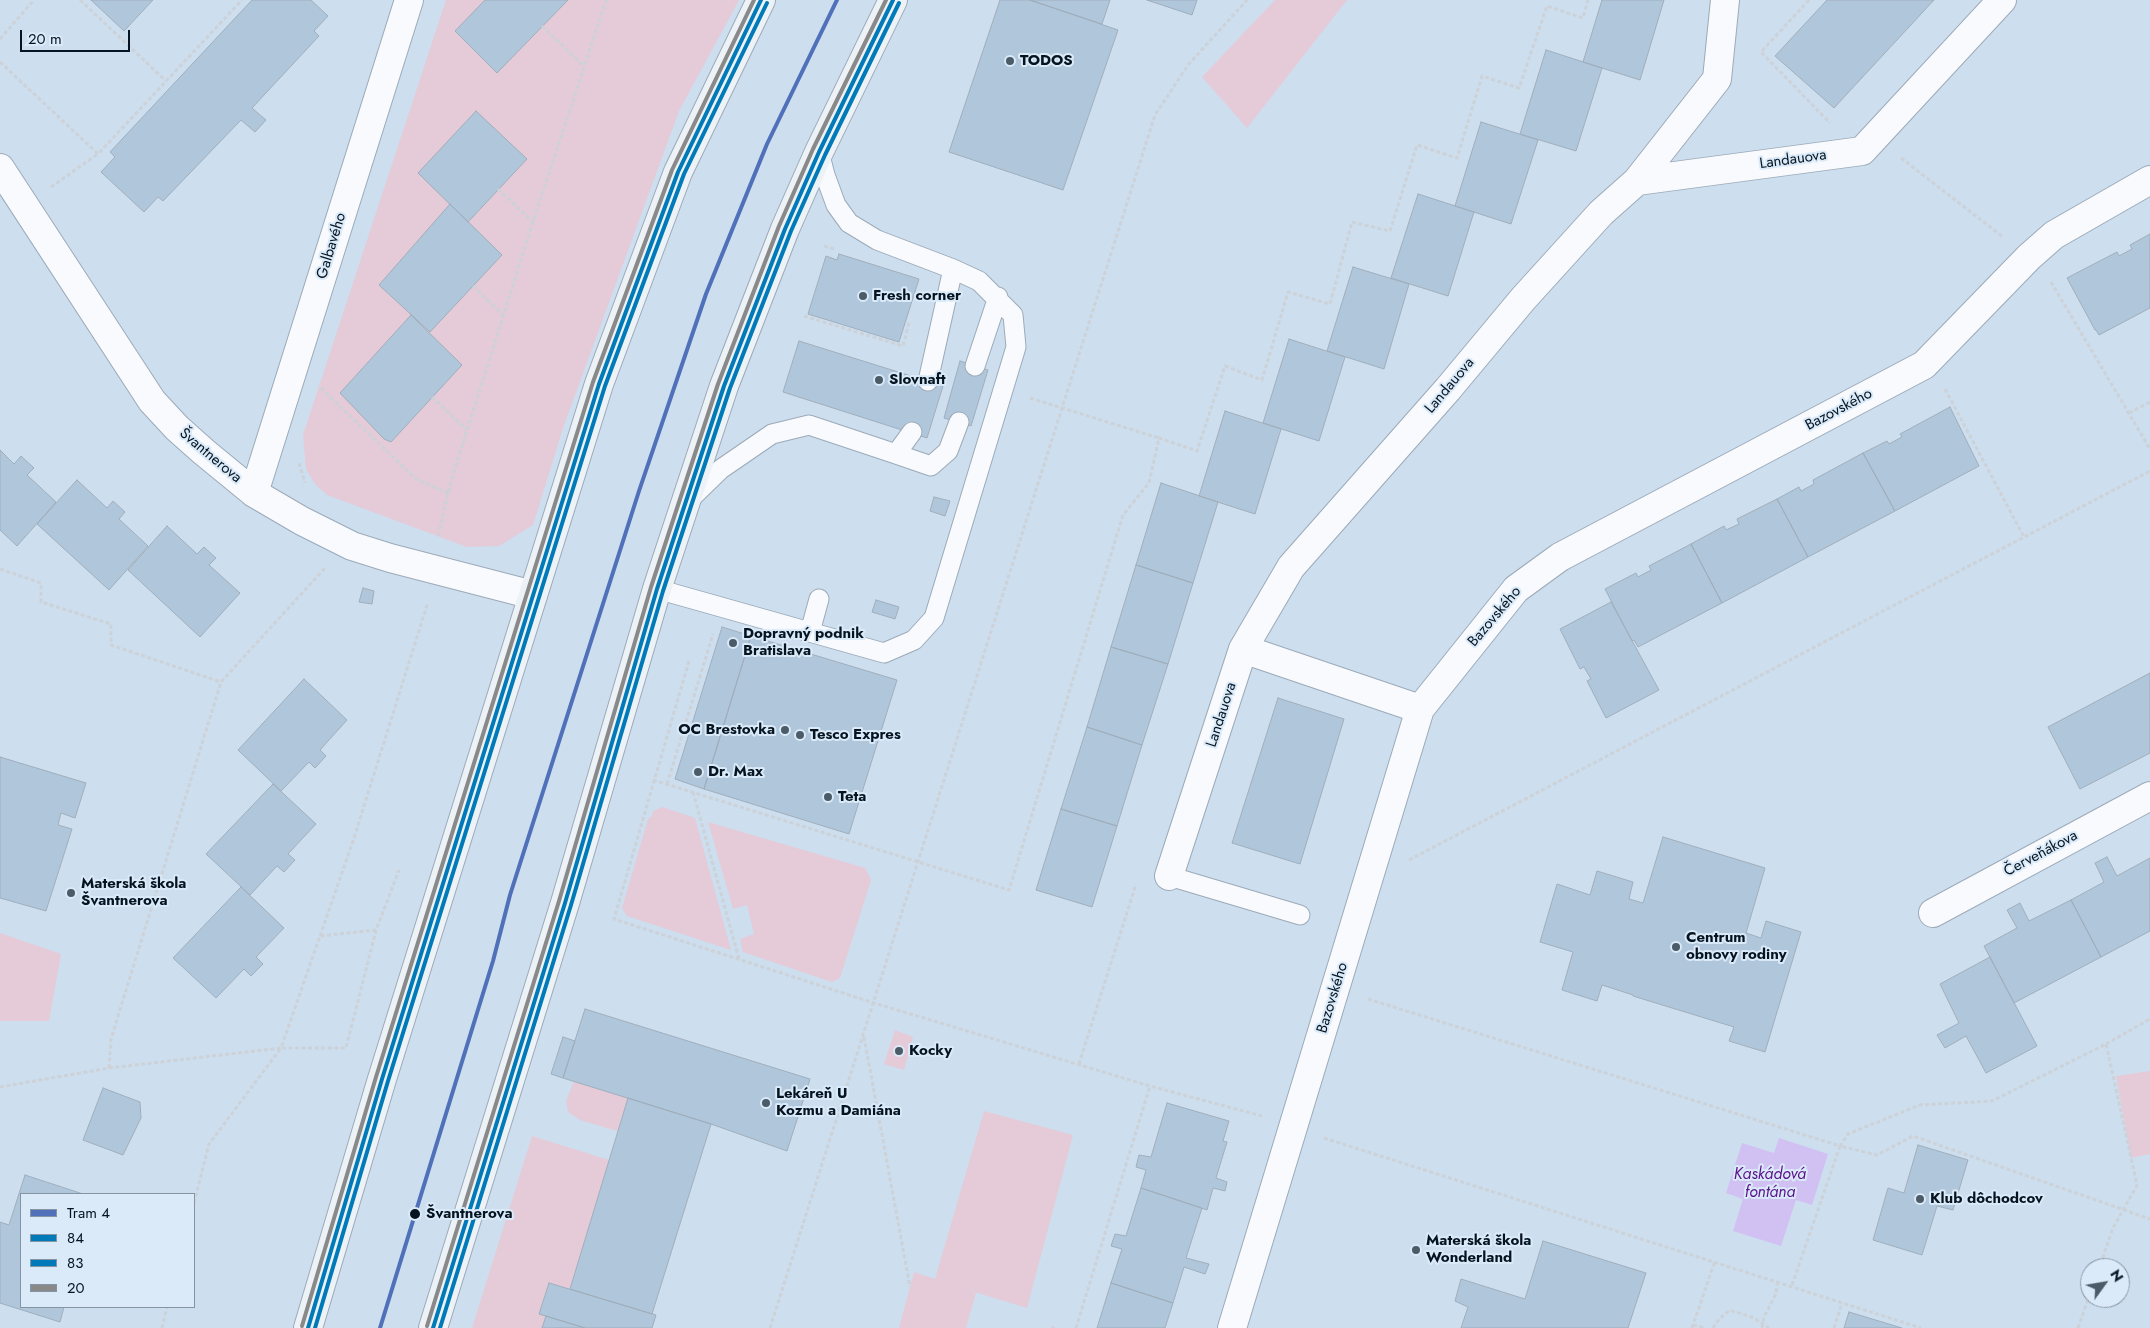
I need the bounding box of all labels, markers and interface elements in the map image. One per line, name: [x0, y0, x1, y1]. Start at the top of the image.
scale bar: [22, 20, 132, 52]
text: 20 m: [28, 28, 62, 50]
place label: TODOS: [1020, 52, 1073, 70]
marker: TODOS: [1004, 55, 1016, 67]
street label: Landauova: [1758, 146, 1828, 174]
street label: Galbavého: [313, 211, 351, 281]
place label: Fresh corner: [873, 287, 961, 305]
marker: Fresh corner: [857, 290, 869, 302]
street label: Landauova: [1421, 354, 1479, 418]
place label: Slovnaft: [889, 371, 946, 389]
marker: Slovnaft: [873, 374, 885, 386]
street label: Bazovského: [1803, 385, 1875, 435]
street label: Švantnerova: [175, 425, 245, 487]
street label: Bazovského: [1465, 583, 1525, 651]
place label: Dopravný podnik Bratislava: [743, 625, 864, 660]
marker: Dopravný podnik Bratislava: [727, 637, 739, 649]
street label: Landauova: [1203, 680, 1241, 750]
place label: OC Brestovka: [678, 721, 775, 739]
marker: OC Brestovka: [779, 724, 791, 736]
place label: Tesco Expres: [810, 726, 901, 744]
marker: Tesco Expres: [794, 729, 806, 741]
place label: Dr. Max: [708, 763, 763, 781]
marker: Dr. Max: [692, 766, 704, 778]
place label: Teta: [838, 788, 866, 806]
marker: Teta: [822, 791, 834, 803]
street label: Červeňákova: [2001, 827, 2081, 881]
place label: Materská škola Švantnerova: [81, 875, 186, 910]
marker: Materská škola Švantnerova: [65, 887, 77, 899]
place label: Centrum obnovy rodiny: [1686, 929, 1787, 964]
marker: Centrum obnovy rodiny: [1670, 941, 1682, 953]
street label: Bazovského: [1314, 960, 1352, 1036]
place label: Kocky: [909, 1042, 952, 1060]
marker: Kocky: [893, 1045, 905, 1057]
place label: Lekáreň U Kozmu a Damiána: [776, 1085, 901, 1120]
marker: Lekáreň U Kozmu a Damiána: [760, 1097, 772, 1109]
water label: Kaskádová fontána: [1734, 1165, 1806, 1203]
place label: Klub dôchodcov: [1930, 1190, 2043, 1208]
legend: [20, 1193, 195, 1308]
marker: Klub dôchodcov: [1914, 1193, 1926, 1205]
text: Tram 4: [67, 1202, 110, 1224]
place label: Švantnerova: [426, 1205, 513, 1223]
marker: Švantnerova: [408, 1207, 422, 1221]
text: 84: [67, 1227, 84, 1249]
place label: Materská škola Wonderland: [1426, 1232, 1531, 1267]
marker: Materská škola Wonderland: [1410, 1244, 1422, 1256]
text: 83: [67, 1252, 83, 1274]
north arrow: [2080, 1258, 2130, 1308]
text: N: [2105, 1266, 2128, 1286]
text: 20: [67, 1277, 85, 1299]

